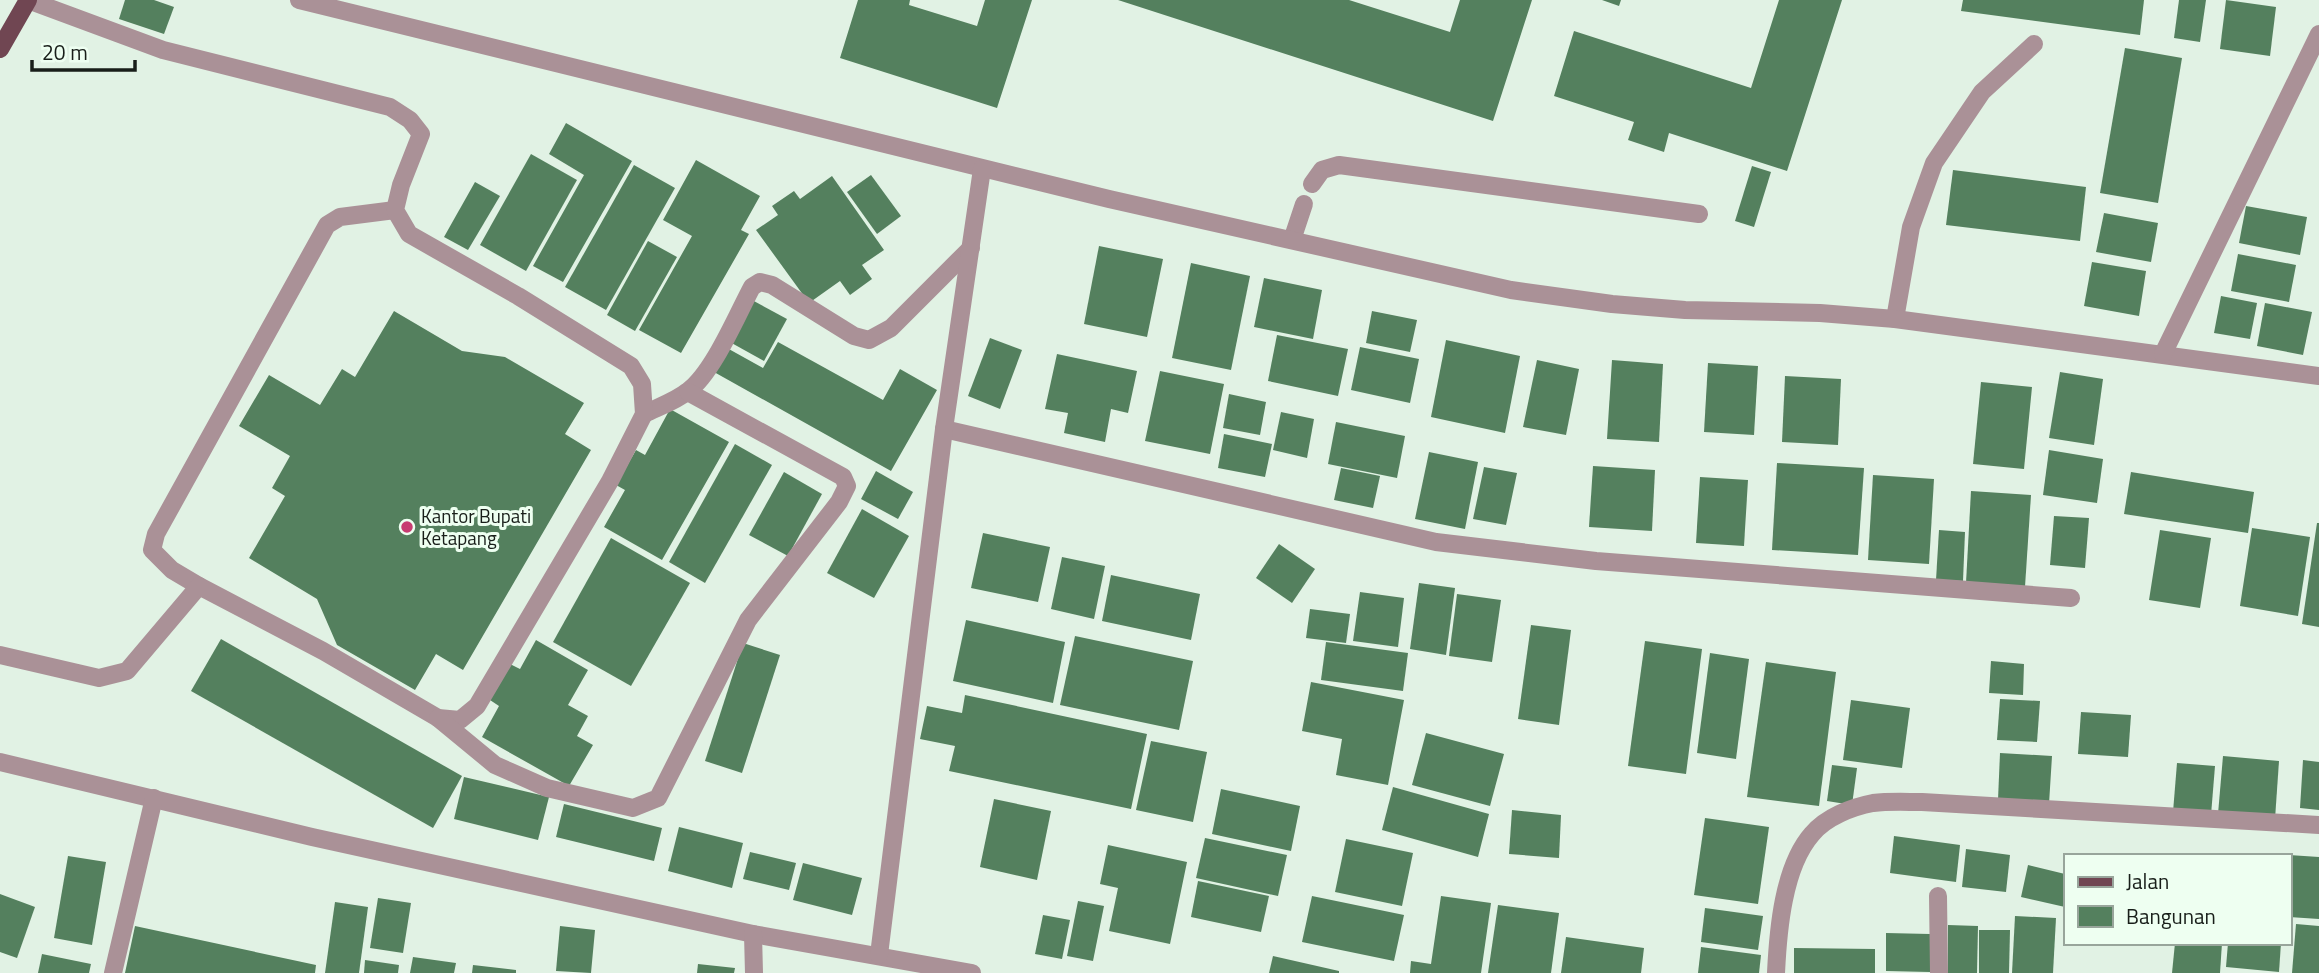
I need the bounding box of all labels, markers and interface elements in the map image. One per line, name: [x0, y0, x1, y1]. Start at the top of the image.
scale bar: [32, 28, 135, 72]
text: 20 m: [42, 36, 88, 68]
place label: Kantor Bupati Ketapang: [421, 501, 531, 552]
marker: Kantor Bupati Ketapang: [399, 519, 415, 535]
legend: [2064, 854, 2291, 945]
text: Jalan: [2126, 865, 2169, 897]
text: Bangunan: [2126, 900, 2216, 932]

